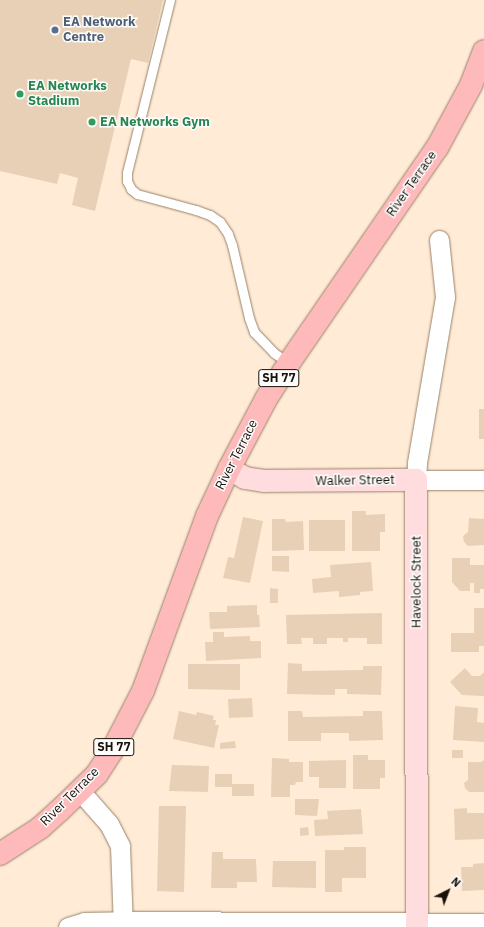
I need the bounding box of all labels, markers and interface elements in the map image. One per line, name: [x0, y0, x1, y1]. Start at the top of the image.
place label: EA Network Centre: [63, 15, 135, 46]
marker: EA Network Centre: [50, 25, 60, 35]
place label: EA Networks Stadium: [28, 79, 107, 110]
marker: EA Networks Stadium: [15, 89, 25, 99]
place label: EA Networks Gym: [100, 114, 210, 130]
marker: EA Networks Gym: [87, 117, 97, 127]
street label: River Terrace: [384, 148, 440, 220]
road number: SH 77: [258, 368, 300, 388]
street label: River Terrace: [213, 417, 261, 493]
street label: Walker Street: [315, 473, 395, 489]
street label: Havelock Street: [409, 536, 425, 628]
road number: SH 77: [93, 737, 135, 757]
street label: River Terrace: [37, 764, 103, 830]
north arrow: [428, 871, 468, 911]
text: N: [448, 874, 464, 890]

